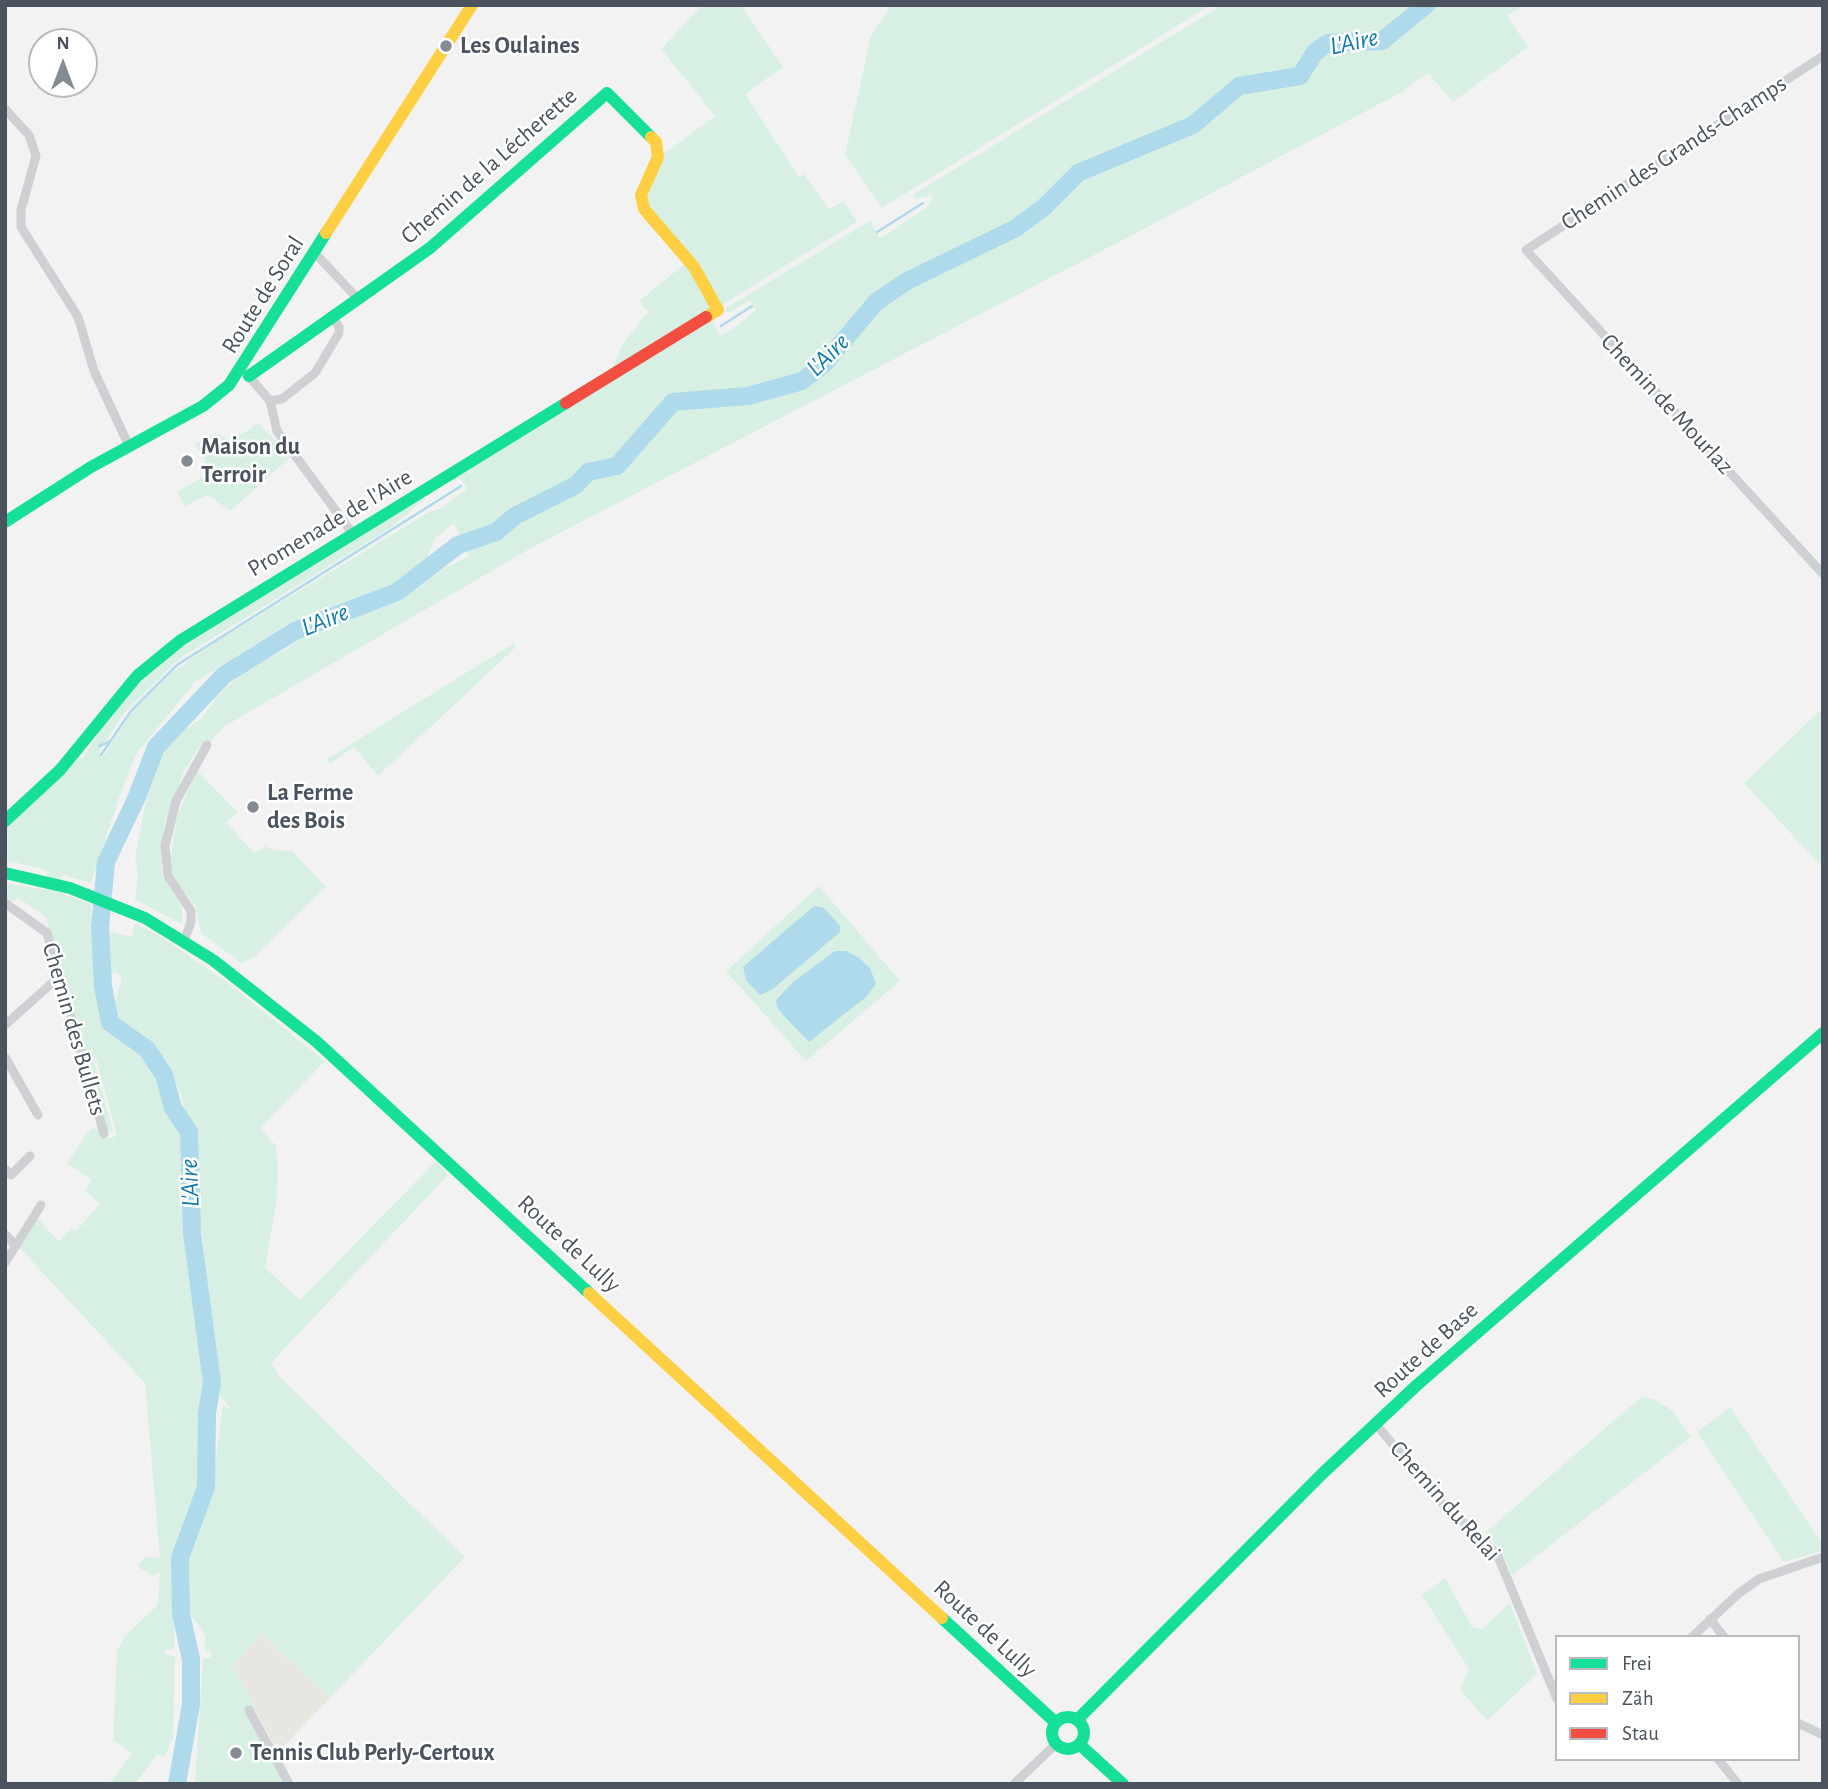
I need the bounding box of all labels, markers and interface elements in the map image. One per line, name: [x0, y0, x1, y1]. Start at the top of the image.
water label: L'Aire: [1327, 22, 1381, 62]
north arrow: [28, 28, 98, 98]
place label: Les Oulaines: [460, 32, 580, 60]
text: N: [56, 34, 70, 53]
marker: Les Oulaines: [438, 38, 454, 54]
street label: Chemin des Grands-Champs: [1556, 69, 1792, 237]
street label: Chemin de la Lécherette: [395, 82, 583, 250]
street label: Route de Soral: [215, 231, 311, 359]
water label: L'Aire: [800, 327, 856, 383]
street label: Chemin de Mourlaz: [1594, 328, 1740, 480]
place label: Maison du Terroir: [201, 433, 300, 489]
marker: Maison du Terroir: [179, 453, 195, 469]
street label: Promenade de l'Aire: [242, 463, 418, 583]
water label: L'Aire: [297, 596, 353, 644]
place label: La Ferme des Bois: [267, 779, 353, 835]
marker: La Ferme des Bois: [245, 799, 261, 815]
street label: Chemin des Bullets: [36, 939, 112, 1119]
water label: L'Aire: [174, 1158, 206, 1208]
street label: Route de Lully: [511, 1189, 627, 1299]
street label: Route de Base: [1368, 1296, 1484, 1404]
street label: Chemin du Relai: [1383, 1435, 1507, 1567]
street label: Route de Lully: [927, 1574, 1043, 1684]
legend: [1555, 1635, 1800, 1761]
text: Frei: [1622, 1653, 1652, 1674]
text: Zäh: [1622, 1688, 1654, 1709]
text: Stau: [1622, 1723, 1659, 1744]
place label: Tennis Club Perly-Certoux: [250, 1739, 495, 1767]
marker: Tennis Club Perly-Certoux: [228, 1745, 244, 1761]

